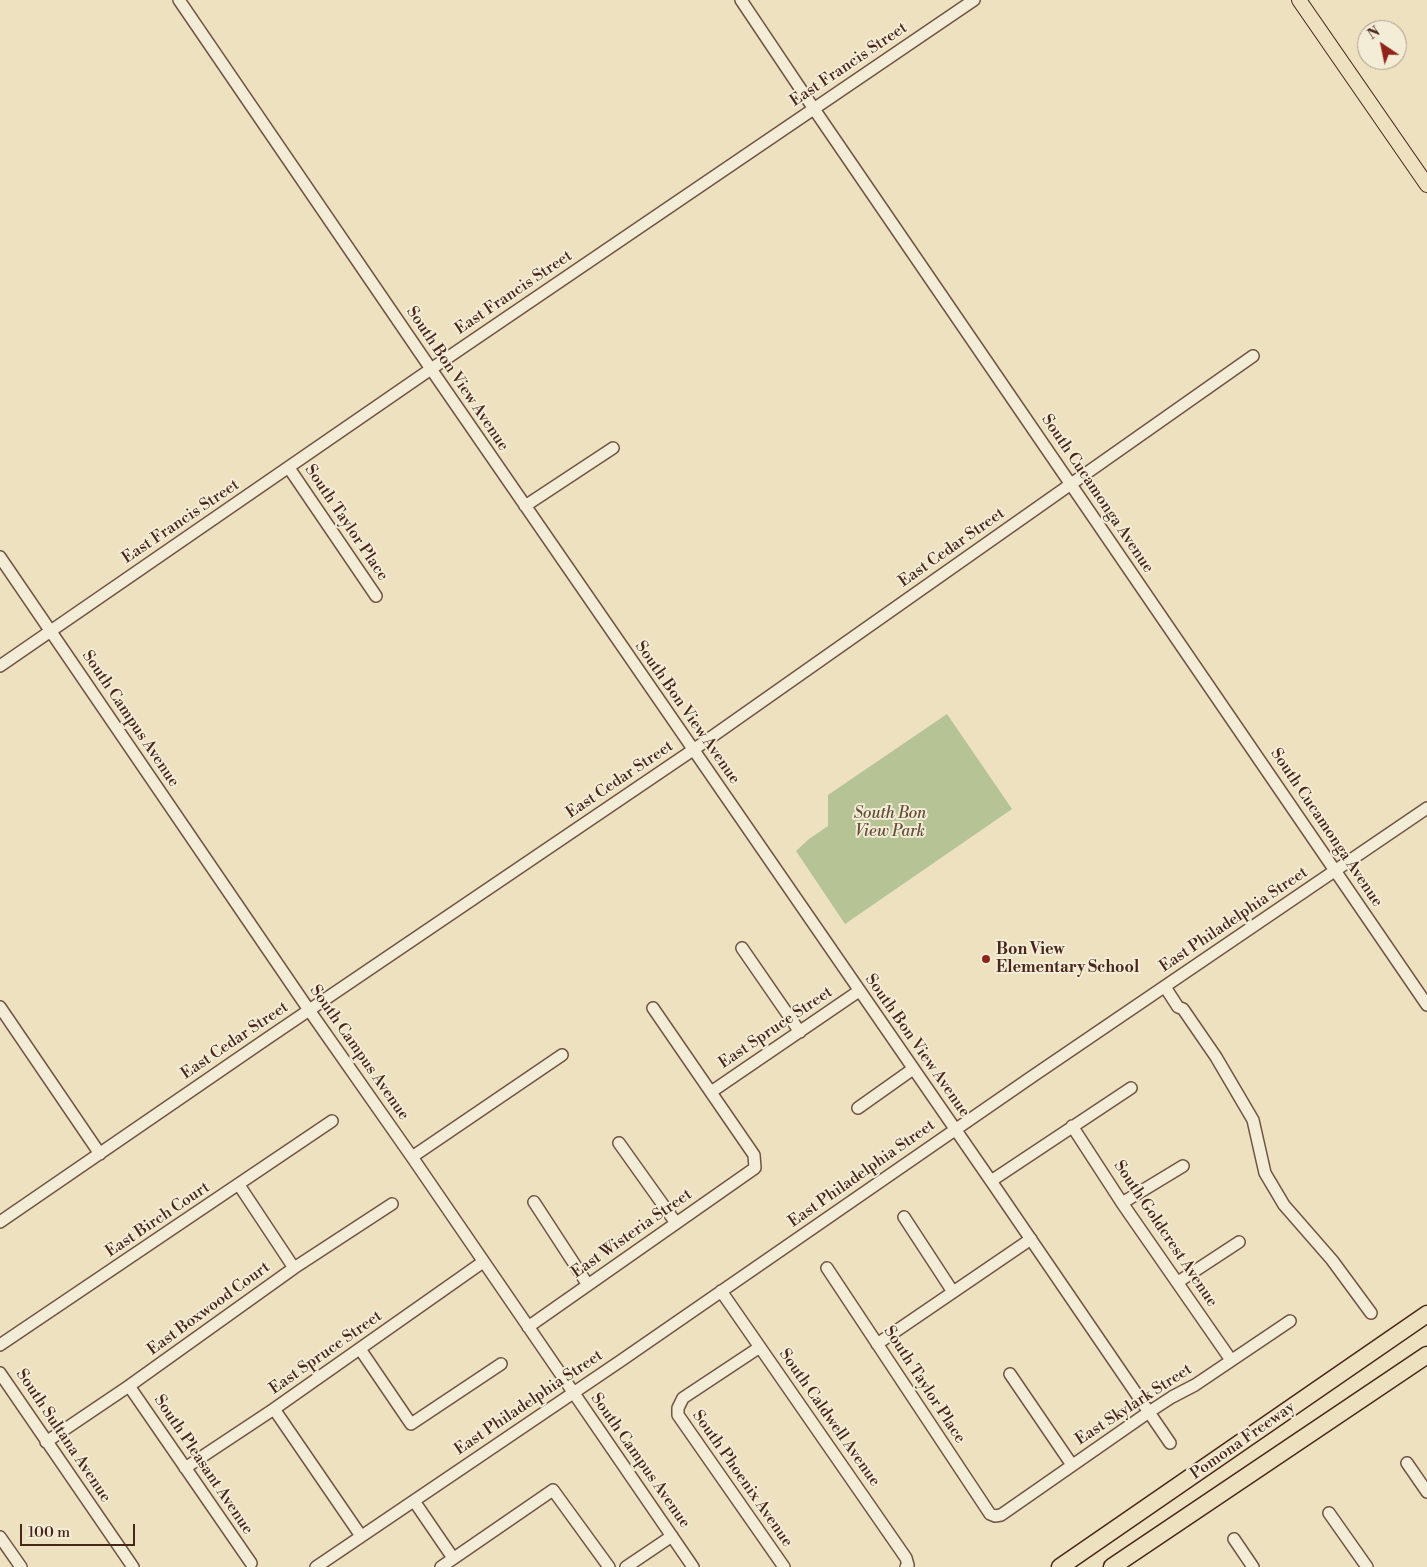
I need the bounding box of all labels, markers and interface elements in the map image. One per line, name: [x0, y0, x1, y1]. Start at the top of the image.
street label: East Francis Street: [787, 19, 911, 111]
north arrow: [1357, 20, 1407, 70]
text: N: [1365, 23, 1384, 44]
street label: East Francis Street: [452, 247, 576, 339]
street label: South Bon View Avenue: [402, 303, 512, 455]
street label: South Cucamonga Avenue: [1037, 411, 1157, 577]
street label: South Taylor Place: [300, 461, 392, 585]
street label: East Francis Street: [119, 476, 243, 568]
street label: East Cedar Street: [895, 504, 1009, 592]
street label: South Bon View Avenue: [630, 638, 744, 788]
street label: South Campus Avenue: [77, 647, 183, 791]
street label: East Cedar Street: [563, 737, 677, 823]
street label: South Cucamonga Avenue: [1266, 745, 1386, 911]
park label: South Bon View Park: [854, 804, 926, 842]
street label: East Philadelphia Street: [1156, 863, 1312, 977]
place label: Bon View Elementary School: [996, 940, 1139, 978]
marker: Bon View Elementary School: [980, 953, 992, 965]
street label: South Bon View Avenue: [860, 971, 974, 1121]
street label: South Campus Avenue: [305, 982, 413, 1124]
street label: East Spruce Street: [715, 983, 837, 1073]
street label: East Cedar Street: [178, 998, 292, 1084]
street label: East Philadelphia Street: [785, 1116, 939, 1232]
street label: South Goldcrest Avenue: [1109, 1157, 1221, 1311]
street label: East Birch Court: [102, 1178, 214, 1262]
street label: East Wisteria Street: [568, 1185, 696, 1283]
street label: East Boxwood Court: [144, 1258, 274, 1360]
street label: East Spruce Street: [266, 1307, 386, 1399]
street label: South Taylor Place: [879, 1323, 969, 1447]
street label: South Caldwell Avenue: [774, 1345, 884, 1491]
street label: East Philadelphia Street: [451, 1346, 607, 1460]
street label: East Skylark Street: [1072, 1360, 1196, 1450]
street label: South Sultana Avenue: [11, 1366, 115, 1506]
street label: South Campus Avenue: [586, 1390, 694, 1532]
street label: South Pleasant Avenue: [149, 1392, 257, 1538]
street label: Pomona Freeway: [1187, 1398, 1299, 1484]
street label: South Phoenix Avenue: [688, 1407, 796, 1551]
scale bar: [22, 1514, 138, 1546]
text: 100 m: [28, 1523, 70, 1542]

